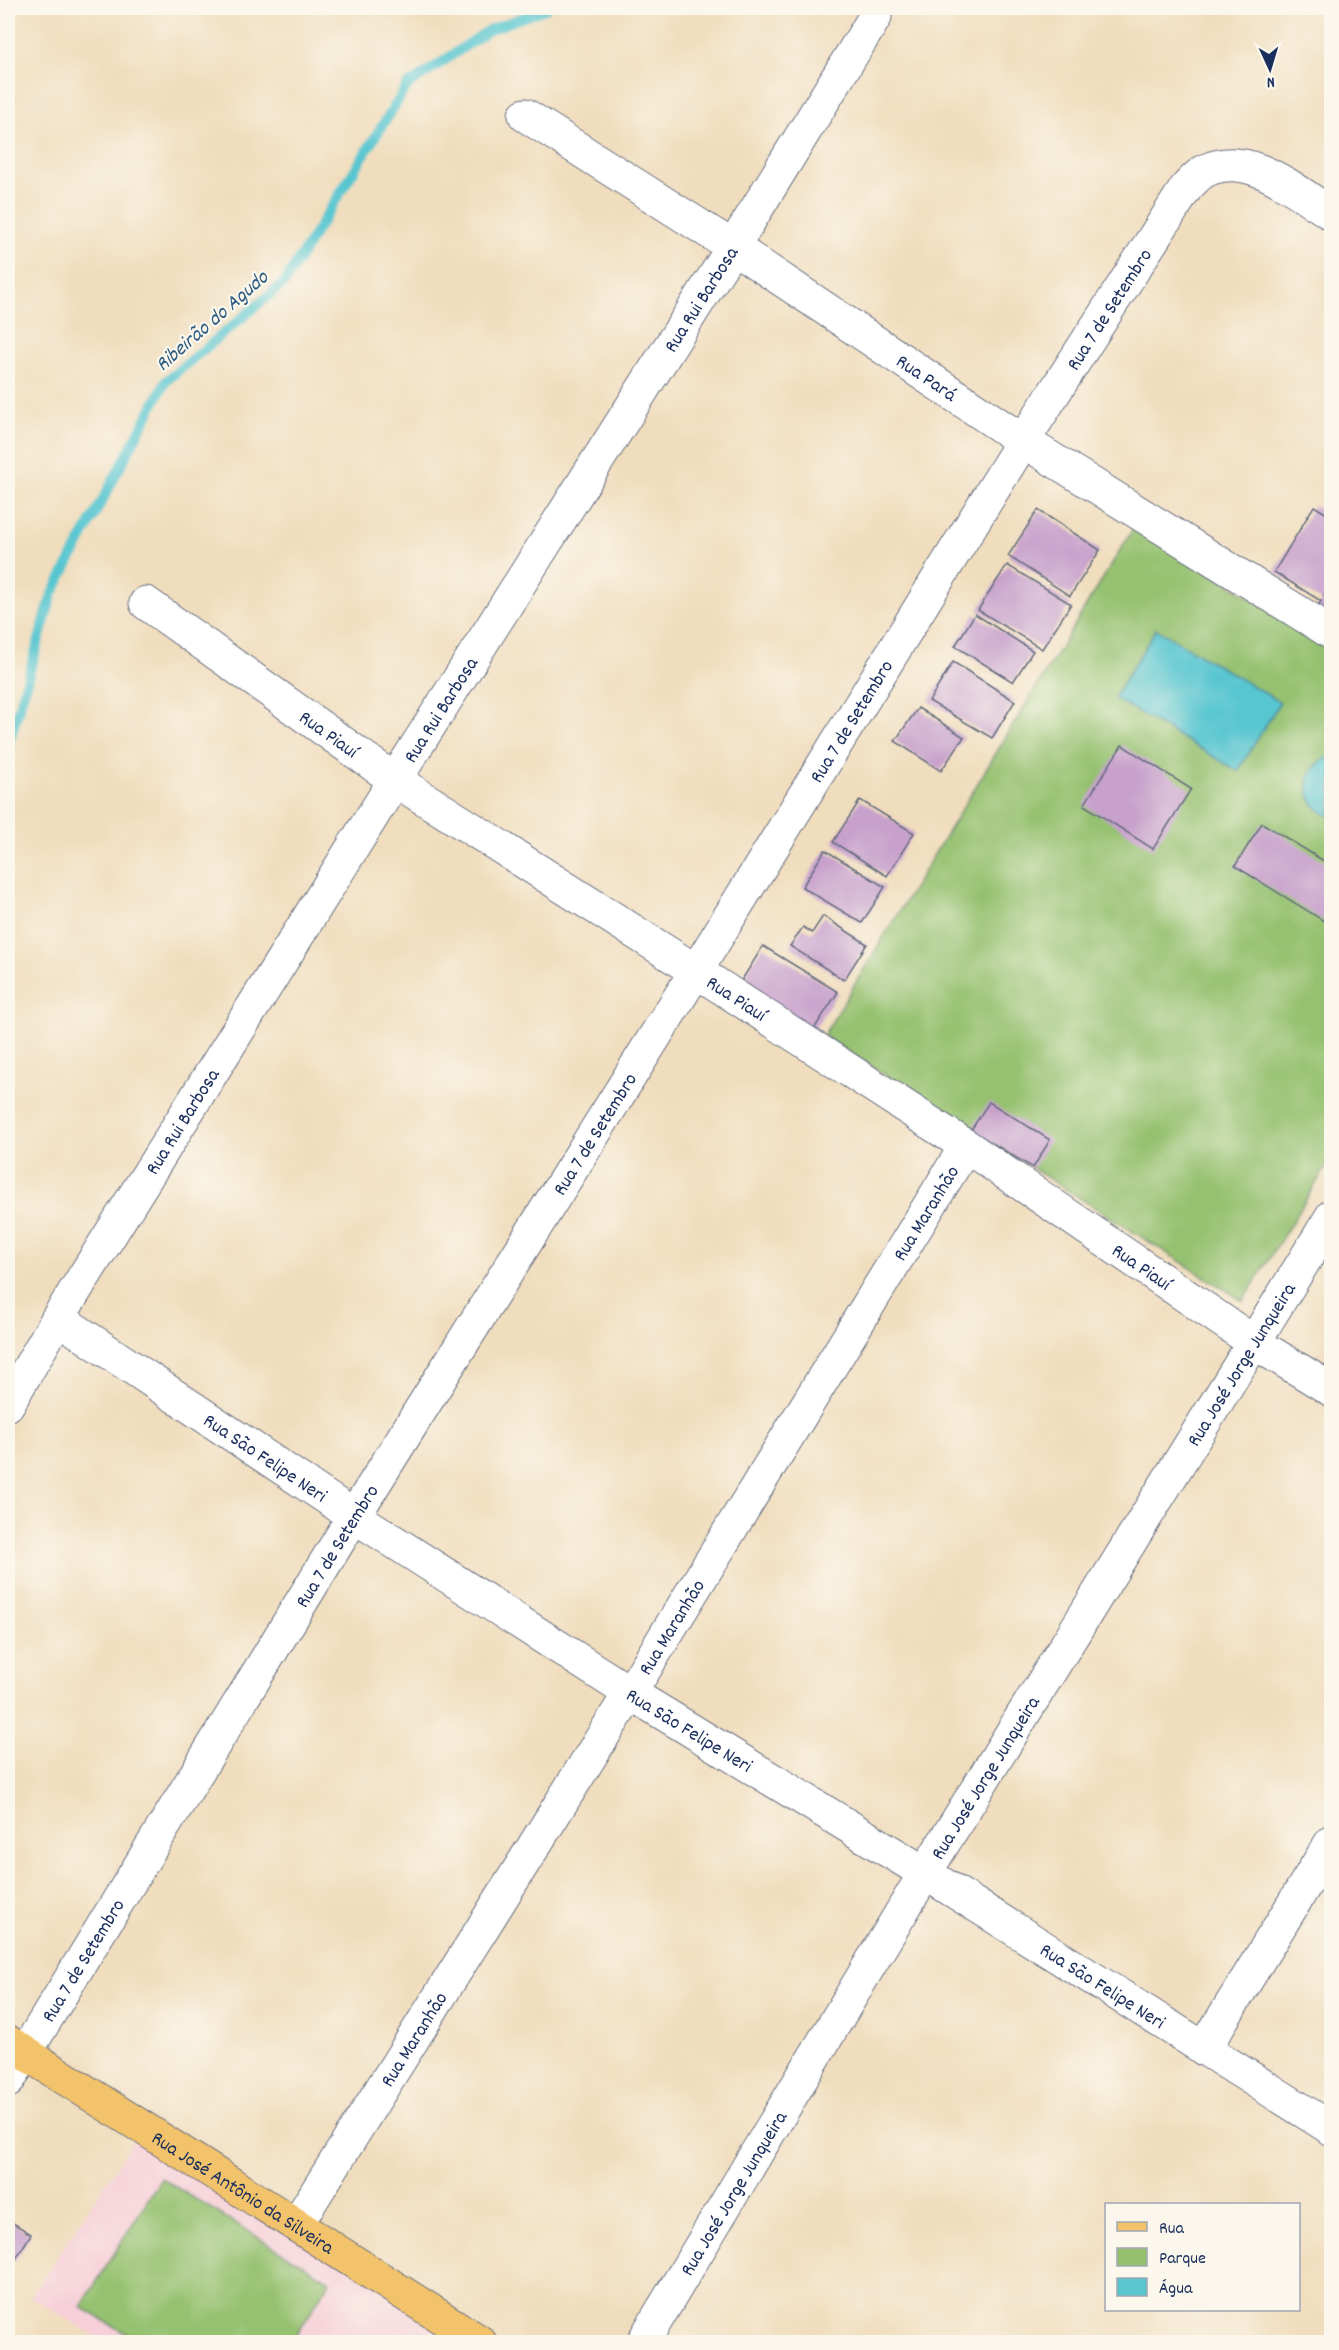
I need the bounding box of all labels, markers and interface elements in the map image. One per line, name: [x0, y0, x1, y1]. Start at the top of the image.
north arrow: [1240, 39, 1300, 99]
text: N: [1266, 70, 1276, 93]
street label: Rua Rui Barbosa: [658, 242, 747, 359]
street label: Rua 7 de Setembro: [1061, 244, 1160, 377]
water label: Ribeirão do Agudo: [150, 263, 277, 380]
street label: Rua Pará: [889, 349, 962, 410]
street label: Rua Rui Barbosa: [398, 652, 487, 769]
street label: Rua 7 de Setembro: [804, 655, 902, 789]
street label: Rua Piauí: [292, 705, 364, 767]
street label: Rua Piauí: [700, 970, 772, 1031]
street label: Rua Rui Barbosa: [140, 1063, 228, 1181]
street label: Rua 7 de Setembro: [547, 1068, 646, 1202]
street label: Rua Maranhão: [888, 1161, 968, 1267]
street label: Rua Piauí: [1105, 1238, 1177, 1300]
street label: Rua José Jorge Junqueira: [1181, 1278, 1305, 1453]
street label: Rua São Felipe Neri: [197, 1408, 332, 1511]
street label: Rua 7 de Setembro: [290, 1480, 387, 1614]
street label: Rua Maranhão: [633, 1575, 713, 1681]
street label: Rua São Felipe Neri: [620, 1683, 757, 1781]
street label: Rua José Jorge Junqueira: [926, 1691, 1049, 1866]
street label: Rua 7 de Setembro: [36, 1894, 133, 2028]
street label: Rua São Felipe Neri: [1033, 1938, 1170, 2038]
street label: Rua Maranhão: [375, 1987, 456, 2093]
street label: Rua José Jorge Junqueira: [675, 2106, 796, 2282]
street label: Rua José Antônio da Silveira: [145, 2126, 339, 2263]
legend: [1105, 2203, 1300, 2311]
text: Rua: [1159, 2217, 1185, 2242]
text: Parque: [1159, 2247, 1206, 2272]
text: Água: [1159, 2277, 1193, 2302]

